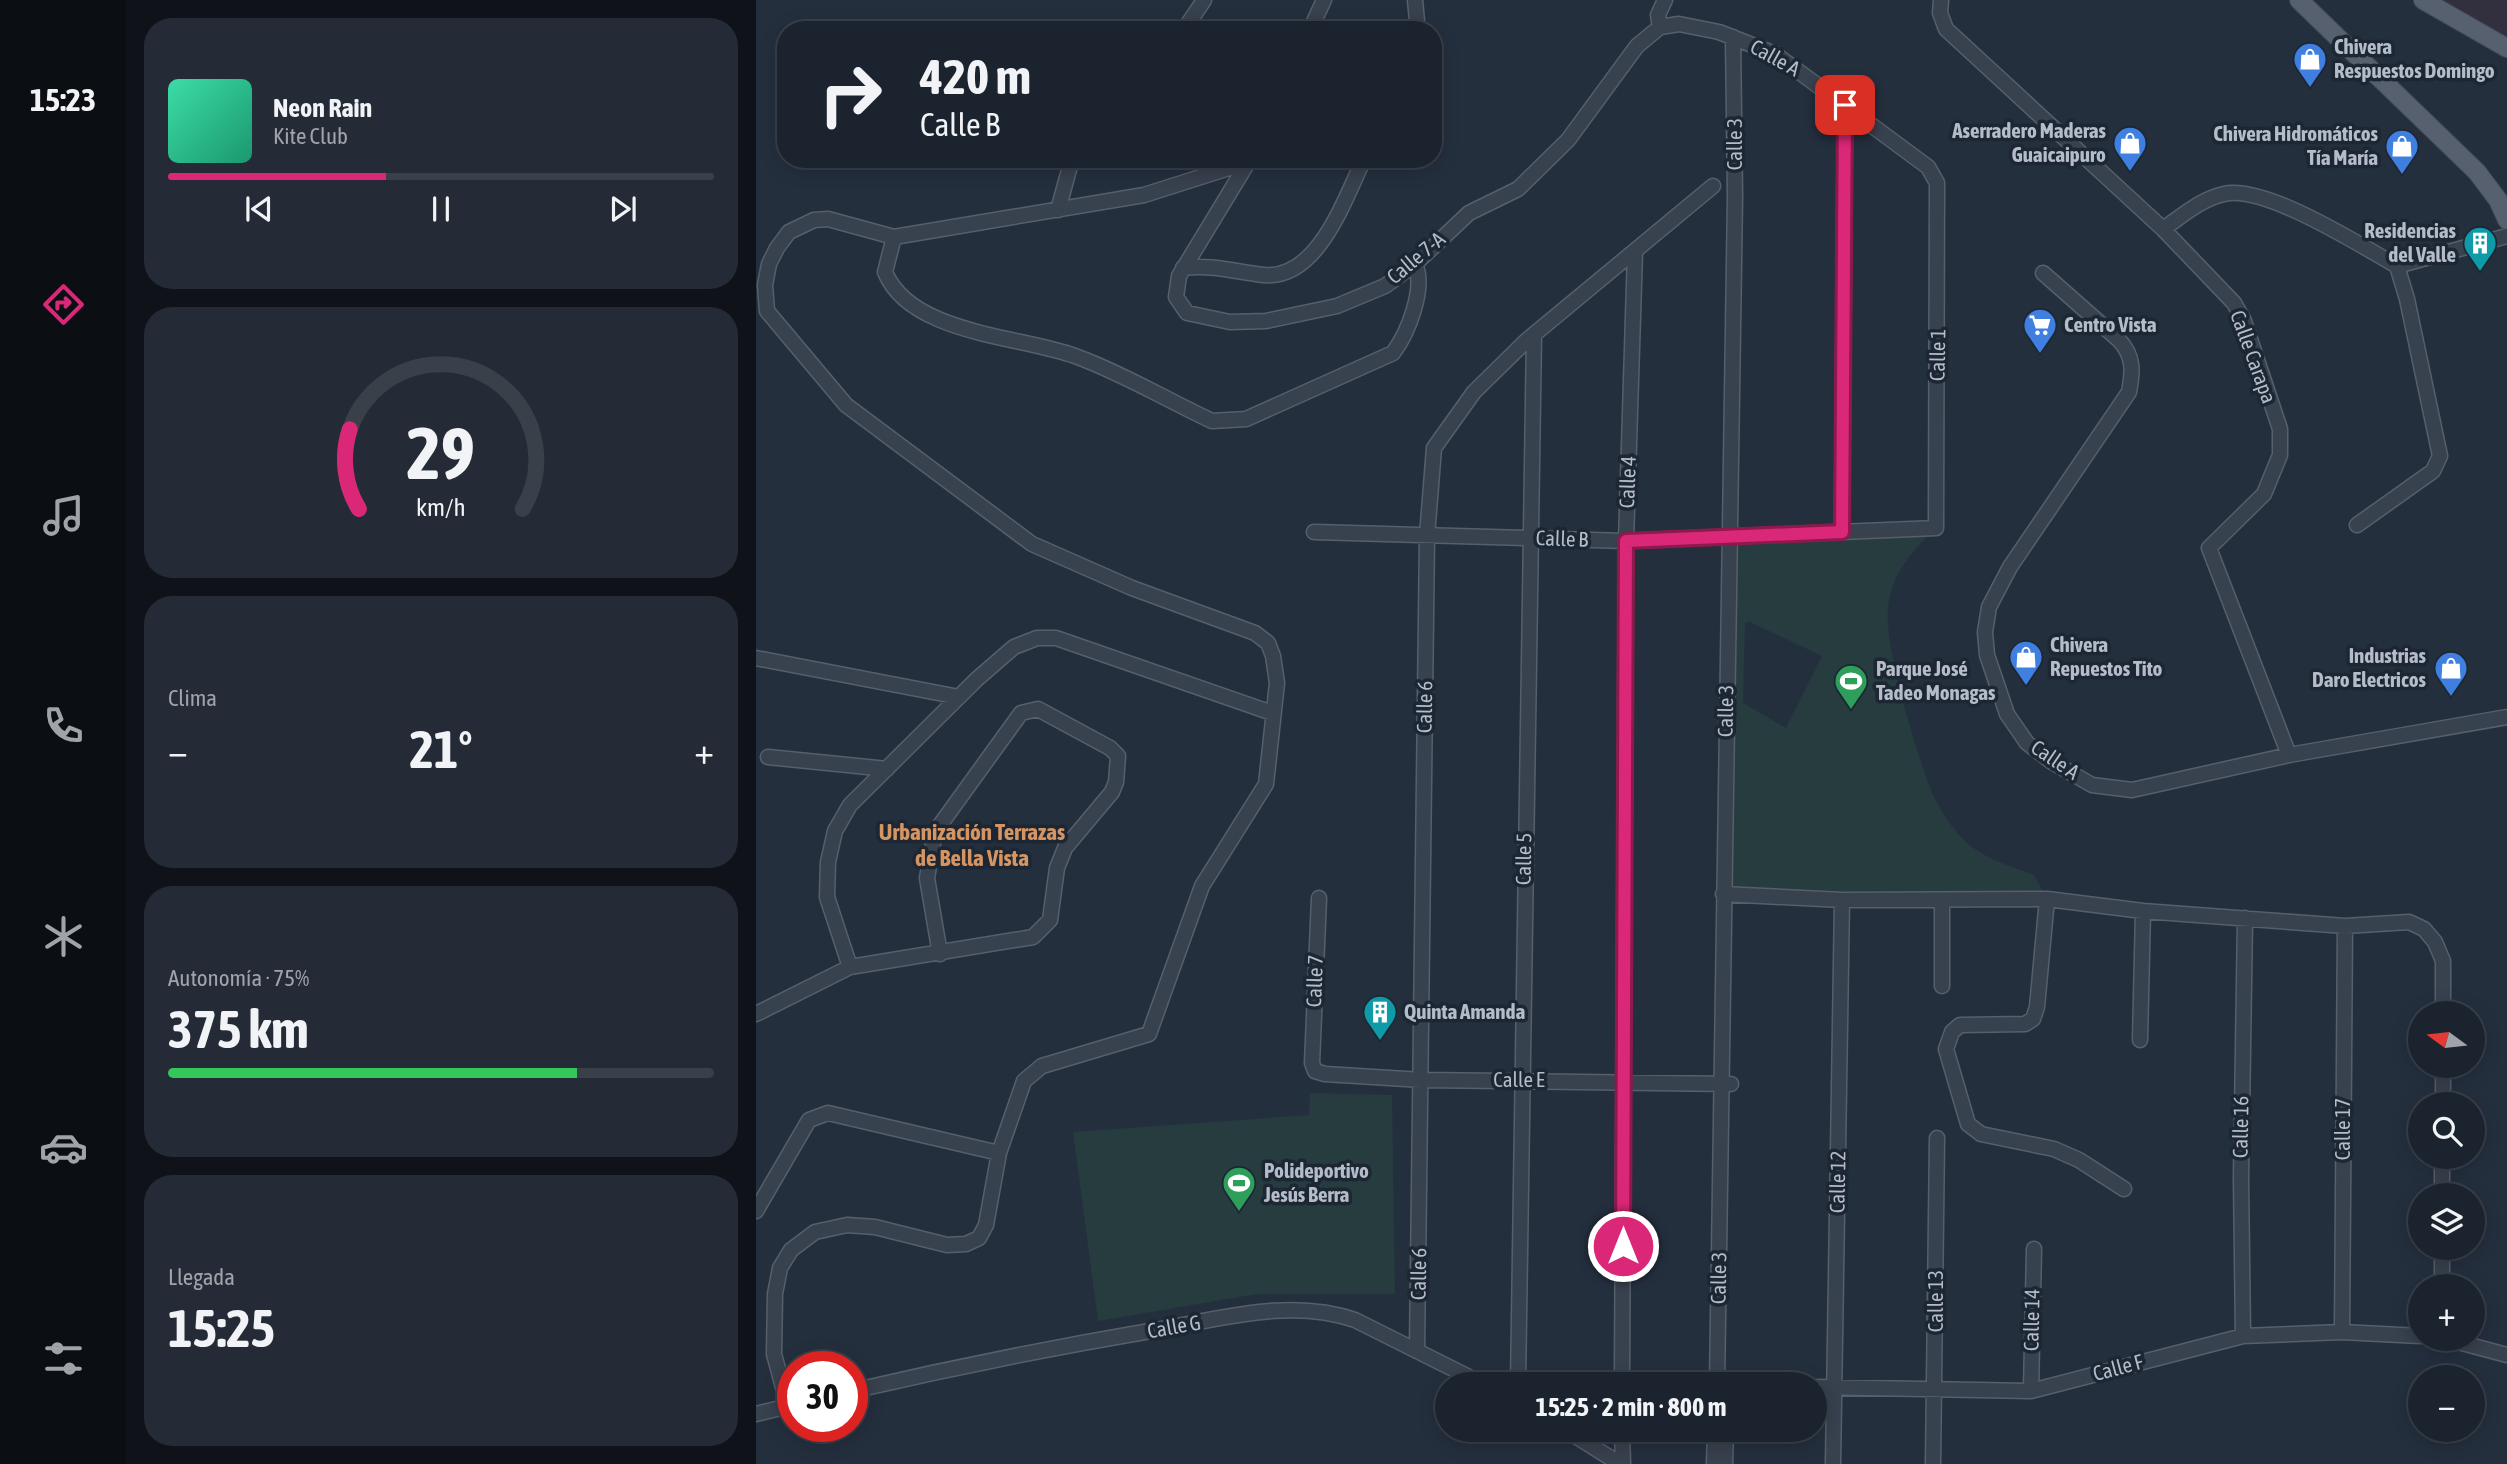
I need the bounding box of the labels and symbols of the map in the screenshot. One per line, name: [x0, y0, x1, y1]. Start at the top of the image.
street label: Calle A: [1747, 34, 1805, 81]
place label: Chivera Respuestos Domingo: [2334, 34, 2495, 82]
shop icon: Chivera Respuestos Domingo: [2291, 40, 2329, 89]
pin: [1815, 75, 1875, 135]
street label: Calle 3: [1722, 118, 1746, 170]
place label: Aserradero Maderas Guaicaipuro: [1951, 118, 2107, 166]
place label: Chivera Hidromáticos Tía María: [2213, 121, 2379, 169]
shop icon: Aserradero Maderas Guaicaipuro: [2111, 124, 2149, 173]
shop icon: Chivera Hidromáticos Tía María: [2383, 127, 2421, 176]
place label: Residencias del Valle: [2364, 218, 2457, 266]
building icon: Residencias del Valle: [2461, 224, 2499, 273]
street label: Calle 7-A: [1382, 226, 1450, 288]
supermarket icon: Centro Vista: [2021, 306, 2059, 355]
street label: Calle Carapa: [2226, 307, 2282, 406]
place label: Centro Vista: [2064, 312, 2157, 336]
street label: Calle 1: [1925, 329, 1949, 381]
street label: Calle 4: [1614, 455, 1640, 509]
street label: Calle B: [1535, 525, 1589, 551]
place label: Chivera Repuestos Tito: [2050, 632, 2163, 680]
shop icon: Chivera Repuestos Tito: [2007, 638, 2045, 687]
place label: Industrias Daro Electricos: [2312, 643, 2427, 691]
shop icon: Industrias Daro Electricos: [2432, 649, 2470, 698]
place label: Parque José Tadeo Monagas: [1876, 656, 1996, 704]
sports icon: Parque José Tadeo Monagas: [1832, 662, 1870, 711]
street label: Calle 6: [1412, 680, 1436, 733]
street label: Calle 3: [1713, 685, 1737, 737]
street label: Calle A: [2027, 734, 2085, 784]
district label: Urbanización Terrazas de Bella Vista: [879, 819, 1065, 871]
street label: Calle 5: [1511, 833, 1535, 885]
street label: Calle 7: [1301, 954, 1327, 1008]
building icon: Quinta Amanda: [1361, 993, 1399, 1042]
place label: Quinta Amanda: [1404, 999, 1525, 1023]
north arrow: [2408, 1001, 2485, 1078]
street label: Calle E: [1493, 1067, 1545, 1091]
street label: Calle 16: [2227, 1096, 2253, 1158]
street label: Calle 17: [2330, 1098, 2354, 1160]
street label: Calle 12: [1824, 1151, 1850, 1213]
place label: Polideportivo Jesús Berra: [1263, 1158, 1369, 1206]
sports icon: Polideportivo Jesús Berra: [1220, 1164, 1258, 1213]
position arrow: [1586, 1209, 1660, 1283]
street label: Calle 6: [1406, 1247, 1430, 1300]
street label: Calle 3: [1706, 1252, 1730, 1304]
street label: Calle 13: [1923, 1270, 1947, 1332]
street label: Calle 14: [2018, 1289, 2044, 1351]
street label: Calle G: [1145, 1310, 1202, 1342]
street label: Calle F: [2090, 1349, 2146, 1385]
speed limit sign: 30: [777, 1351, 868, 1442]

